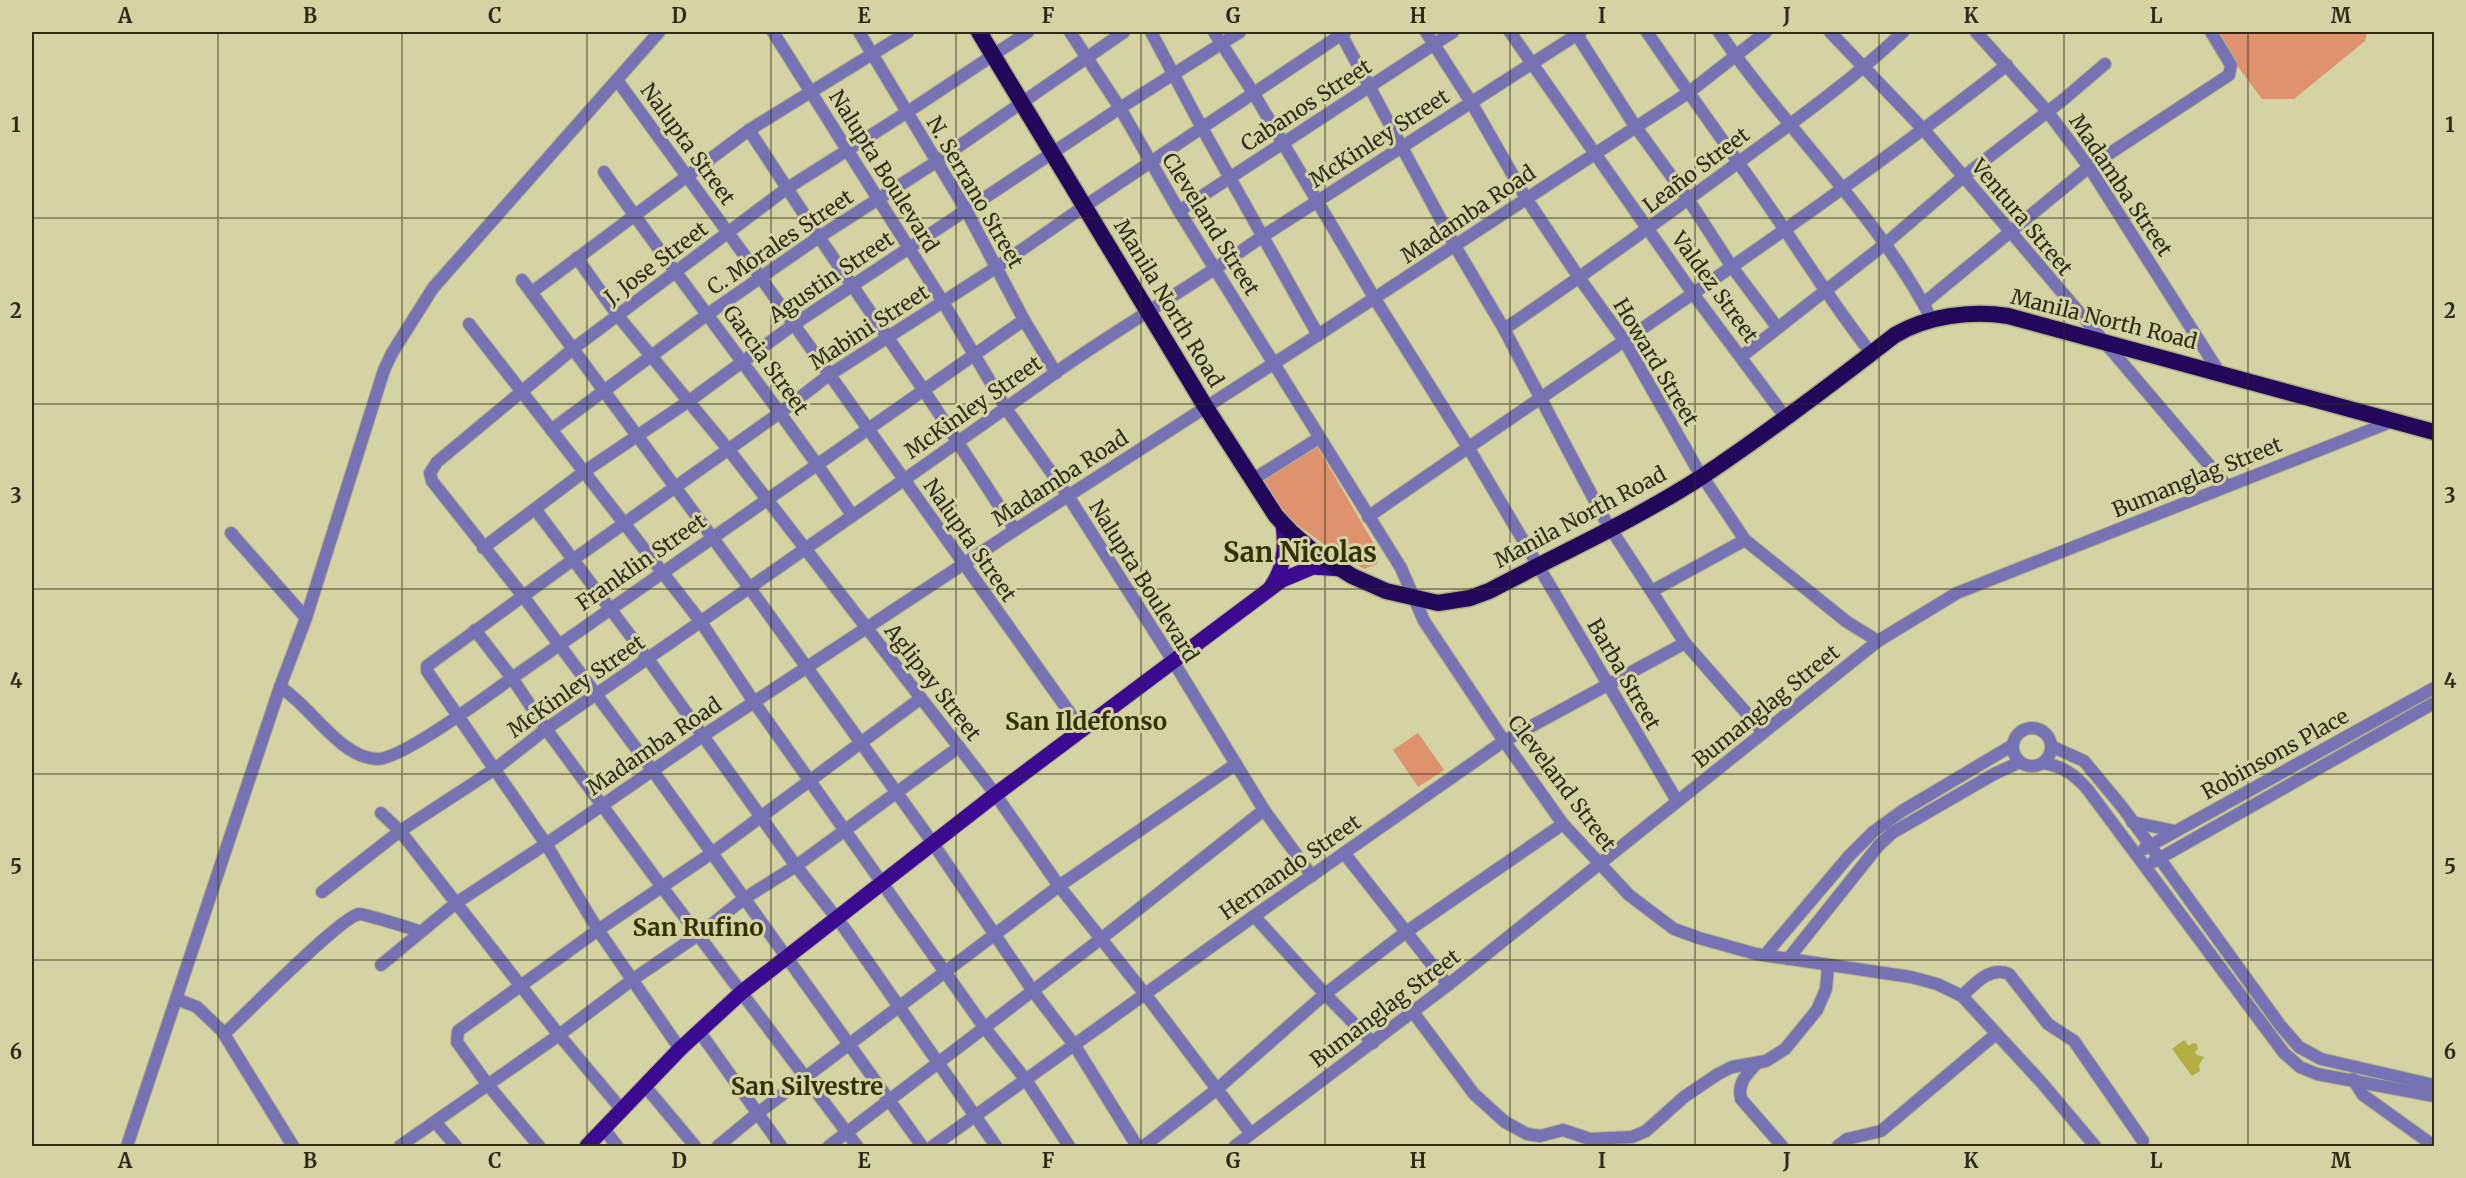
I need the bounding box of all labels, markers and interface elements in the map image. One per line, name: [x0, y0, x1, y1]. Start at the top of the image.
text: A: [117, 3, 133, 28]
text: B: [303, 3, 317, 28]
text: C: [488, 3, 502, 28]
text: D: [671, 3, 687, 28]
text: E: [857, 3, 871, 28]
text: F: [1042, 3, 1055, 28]
text: G: [1226, 3, 1241, 28]
text: H: [1410, 3, 1426, 28]
text: I: [1598, 3, 1606, 28]
text: J: [1782, 3, 1791, 28]
text: K: [1964, 3, 1979, 28]
text: L: [2150, 3, 2163, 28]
text: M: [2331, 3, 2352, 28]
street label: Cabanos Street: [1236, 53, 1376, 157]
street label: Nalupta Street: [635, 78, 741, 210]
street label: McKinley Street: [1304, 83, 1454, 193]
street label: Nalupta Boulevard: [823, 85, 945, 257]
street label: Madamba Street: [2063, 109, 2179, 261]
street label: N. Serrano Street: [921, 111, 1029, 273]
text: 1: [11, 112, 21, 137]
text: 1: [2445, 112, 2455, 137]
street label: Leaño Street: [1637, 121, 1755, 219]
street label: Cleveland Street: [1156, 148, 1266, 300]
street label: Ventura Street: [1965, 152, 2079, 281]
street label: Madamba Road: [1395, 159, 1541, 269]
street label: C. Morales Street: [702, 183, 858, 301]
street label: Manila North Road: [1108, 214, 1230, 392]
street label: J. Jose Street: [598, 215, 713, 311]
street label: Agustin Street: [763, 225, 899, 329]
street label: Valdez Street: [1665, 225, 1764, 348]
street label: Mabini Street: [804, 278, 934, 376]
street label: Manila North Road: [2008, 283, 2200, 355]
street label: Howard Street: [1607, 293, 1705, 431]
text: 2: [10, 298, 22, 323]
text: 2: [2444, 298, 2456, 323]
street label: Garcia Street: [717, 300, 815, 420]
street label: McKinley Street: [899, 350, 1047, 464]
street label: Madamba Road: [987, 424, 1133, 532]
street label: Bumanglag Street: [2108, 431, 2286, 523]
street label: Manila North Road: [1489, 460, 1671, 574]
street label: Nalupta Street: [918, 473, 1022, 607]
text: 3: [10, 483, 22, 508]
text: 3: [2444, 483, 2456, 508]
street label: Nalupta Boulevard: [1083, 495, 1205, 667]
street label: Franklin Street: [571, 507, 711, 617]
district label: San Nicolas: [1223, 535, 1377, 569]
street label: Barba Street: [1581, 613, 1667, 735]
street label: Aglipay Street: [878, 617, 987, 746]
street label: McKinley Street: [502, 629, 650, 743]
street label: Bumanglag Street: [1687, 639, 1845, 773]
text: 4: [10, 668, 23, 693]
text: 4: [2444, 668, 2457, 693]
street label: Madamba Road: [581, 691, 727, 801]
street label: Robinsons Place: [2197, 702, 2353, 806]
district label: San Ildefonso: [1005, 706, 1167, 737]
street label: Cleveland Street: [1502, 710, 1622, 856]
street label: Hernando Street: [1214, 808, 1366, 926]
text: 5: [10, 854, 22, 879]
text: 5: [2444, 854, 2456, 879]
district label: San Rufino: [632, 912, 764, 943]
street label: Bumanglag Street: [1305, 943, 1465, 1073]
text: 6: [10, 1039, 22, 1064]
text: 6: [2444, 1039, 2456, 1064]
district label: San Silvestre: [731, 1071, 883, 1102]
text: A: [117, 1148, 133, 1173]
text: B: [303, 1148, 317, 1173]
text: C: [488, 1148, 502, 1173]
text: D: [671, 1148, 687, 1173]
text: E: [857, 1148, 871, 1173]
text: F: [1042, 1148, 1055, 1173]
text: G: [1226, 1148, 1241, 1173]
text: H: [1410, 1148, 1426, 1173]
text: I: [1598, 1148, 1606, 1173]
text: J: [1782, 1148, 1791, 1173]
text: K: [1964, 1148, 1979, 1173]
text: L: [2150, 1148, 2163, 1173]
text: M: [2331, 1148, 2352, 1173]

